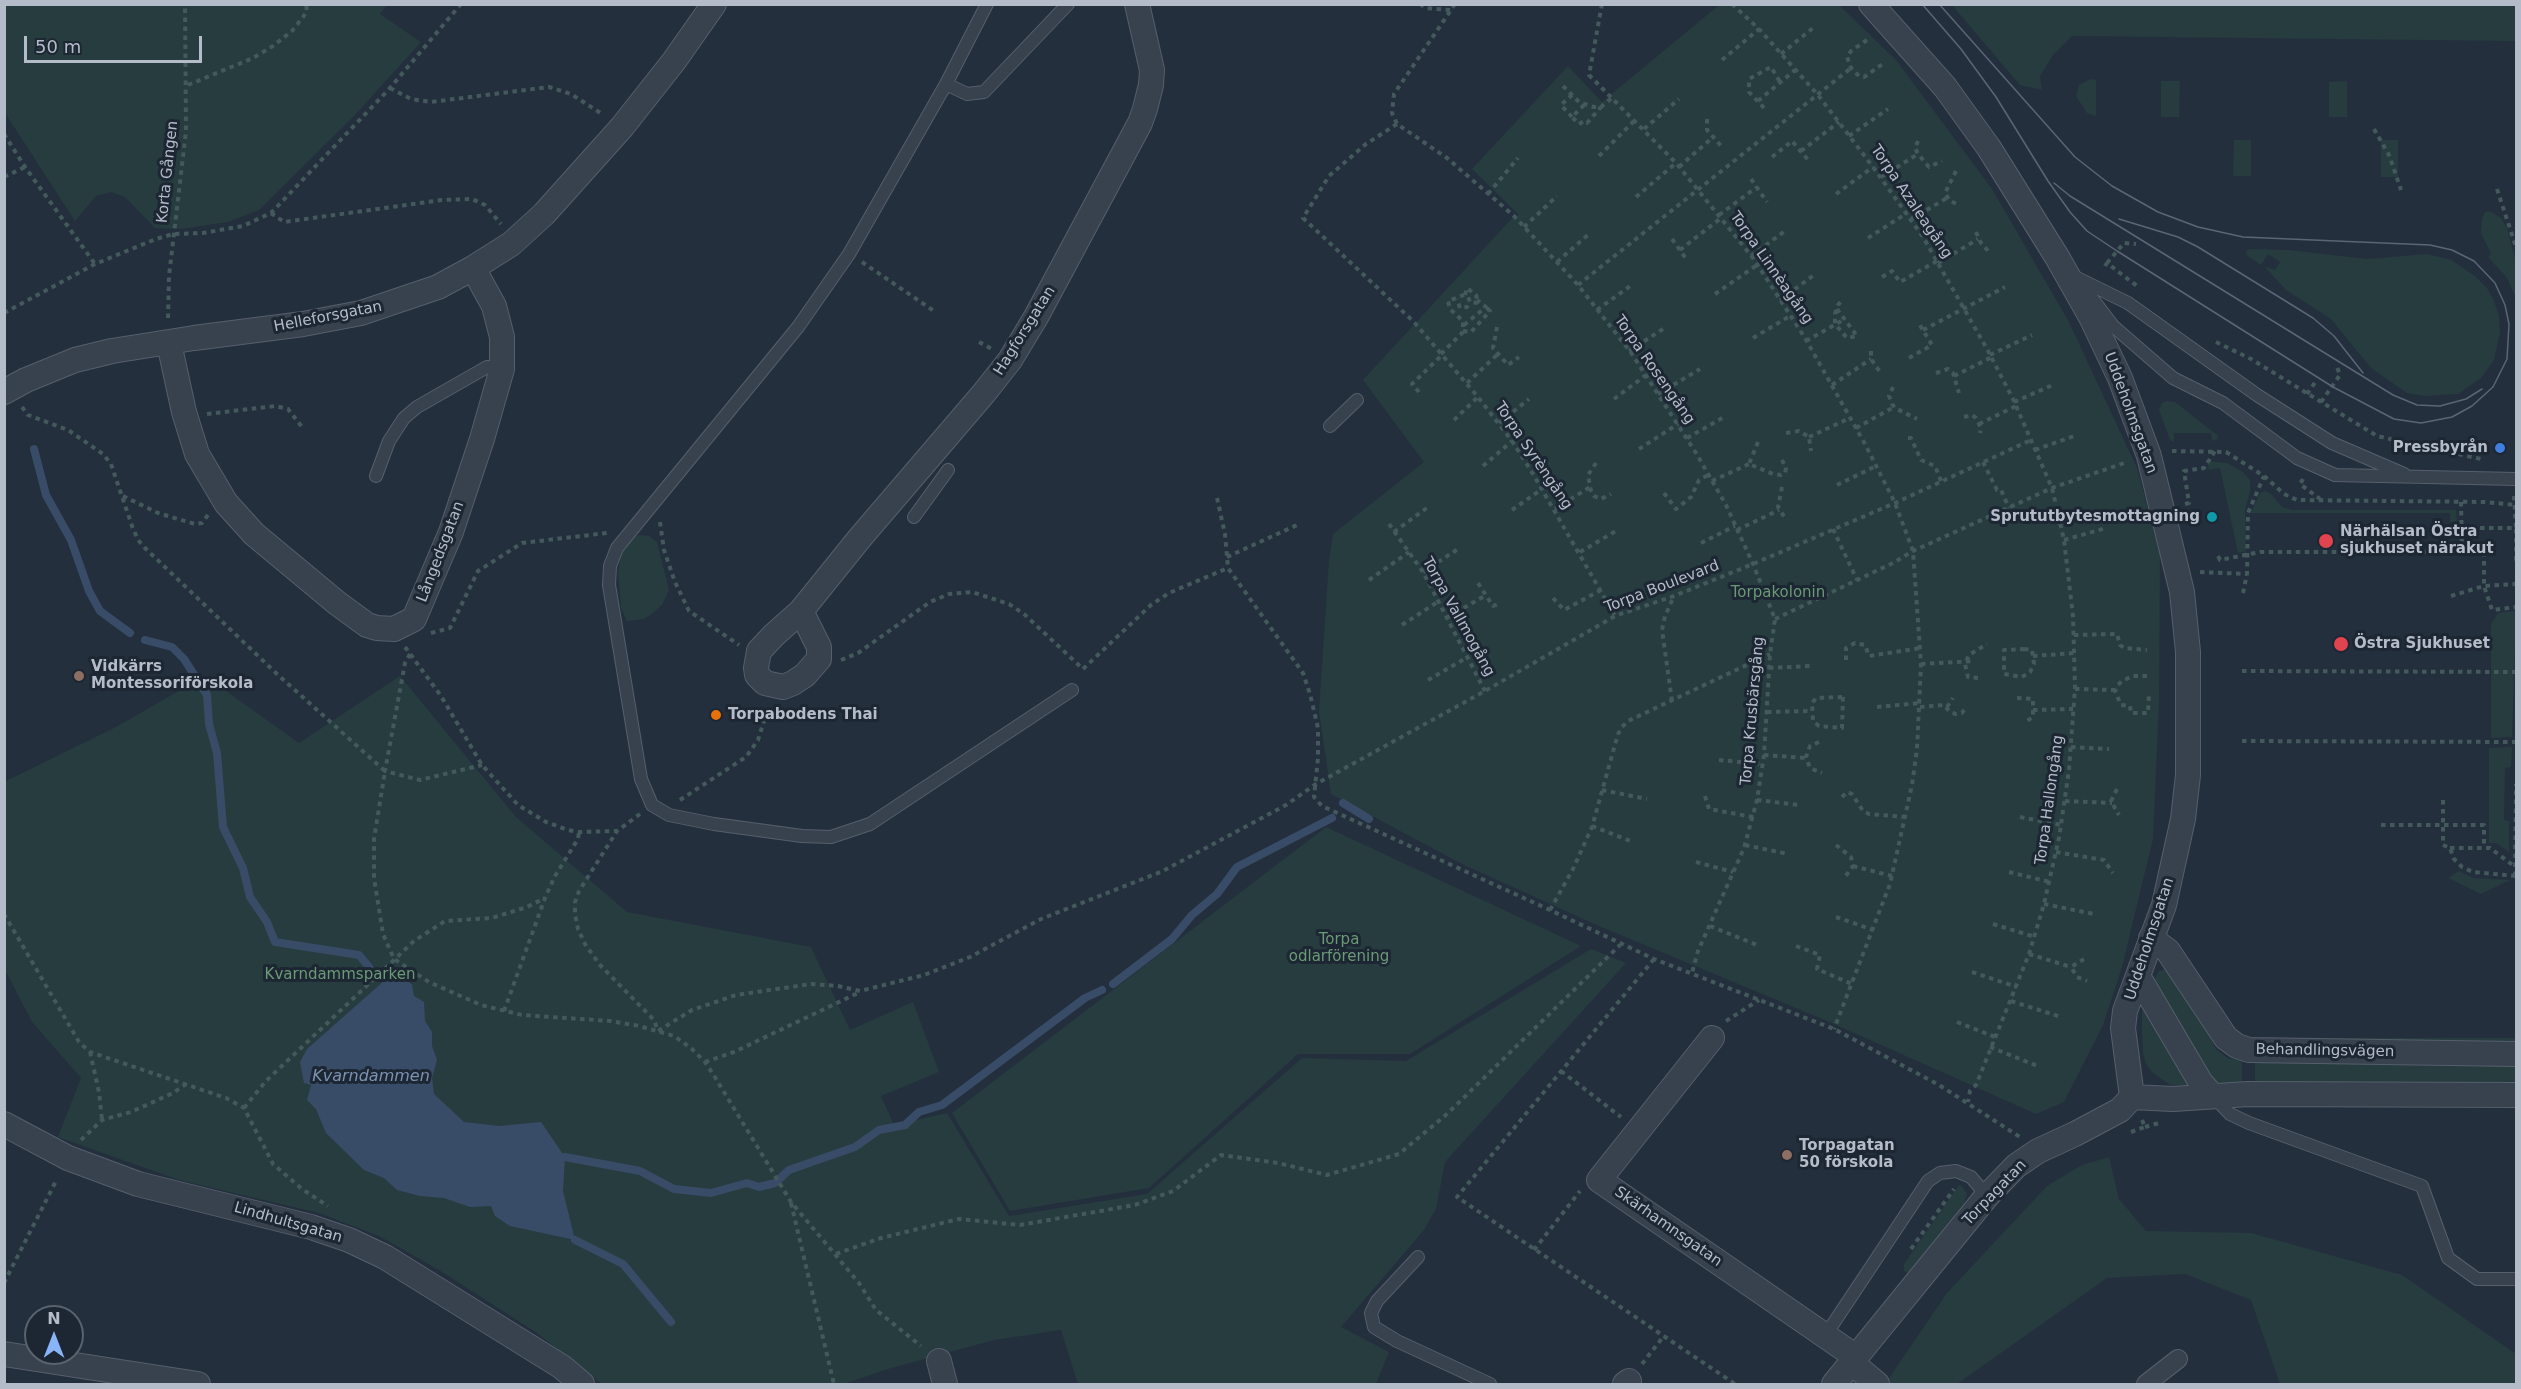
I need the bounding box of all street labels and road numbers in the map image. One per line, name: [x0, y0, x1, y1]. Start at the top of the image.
street label: Korta Gången: [154, 120, 182, 224]
street label: Torpa Azaleagång: [1866, 142, 1956, 262]
street label: Torpa Linnèagång: [1725, 208, 1817, 328]
street label: Hagforsgatan: [990, 283, 1060, 379]
street label: Helleforsgatan: [272, 298, 384, 336]
street label: Torpa Rosengång: [1610, 312, 1698, 428]
street label: Uddeholmsgatan: [2100, 350, 2160, 476]
street label: Torpa Syrèngång: [1490, 399, 1576, 513]
street label: Långedsgatan: [414, 499, 468, 605]
street label: Torpa Vallmogång: [1418, 554, 1498, 680]
street label: Torpa Boulevard: [1602, 557, 1722, 617]
street label: Torpa Krusbärsgång: [1738, 636, 1768, 786]
street label: Torpa Hallongång: [2032, 734, 2068, 866]
street label: Uddeholmsgatan: [2122, 875, 2178, 1003]
street label: Behandlingsvägen: [2255, 1041, 2395, 1061]
street label: Torpagatan: [1959, 1157, 2031, 1229]
street label: Skärhamnsgatan: [1611, 1183, 1725, 1271]
street label: Lindhultsgatan: [232, 1199, 344, 1247]

